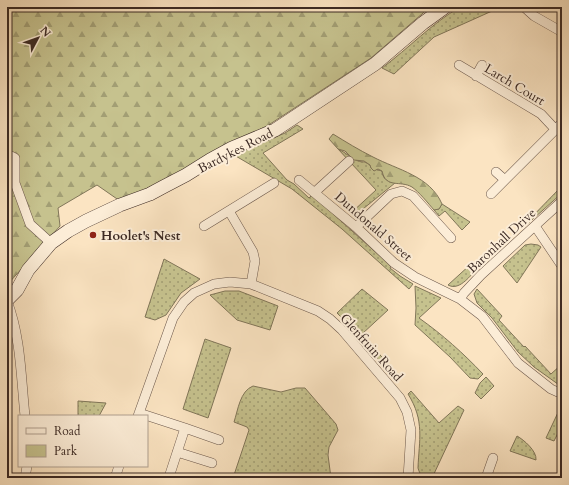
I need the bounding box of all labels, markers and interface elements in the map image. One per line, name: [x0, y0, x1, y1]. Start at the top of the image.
north arrow: [18, 18, 58, 58]
text: N: [36, 23, 54, 41]
street label: Larch Court: [481, 60, 548, 110]
street label: Bardykes Road: [195, 124, 276, 178]
street label: Dundonald Street: [331, 188, 416, 265]
street label: Baronhall Drive: [463, 204, 540, 277]
place label: Hoolet's Nest: [101, 227, 181, 245]
marker: Hoolet's Nest: [88, 230, 98, 240]
street label: Glenfruin Road: [336, 310, 407, 386]
legend: [18, 415, 148, 467]
text: Road: [54, 423, 81, 439]
text: Park: [54, 443, 78, 459]

